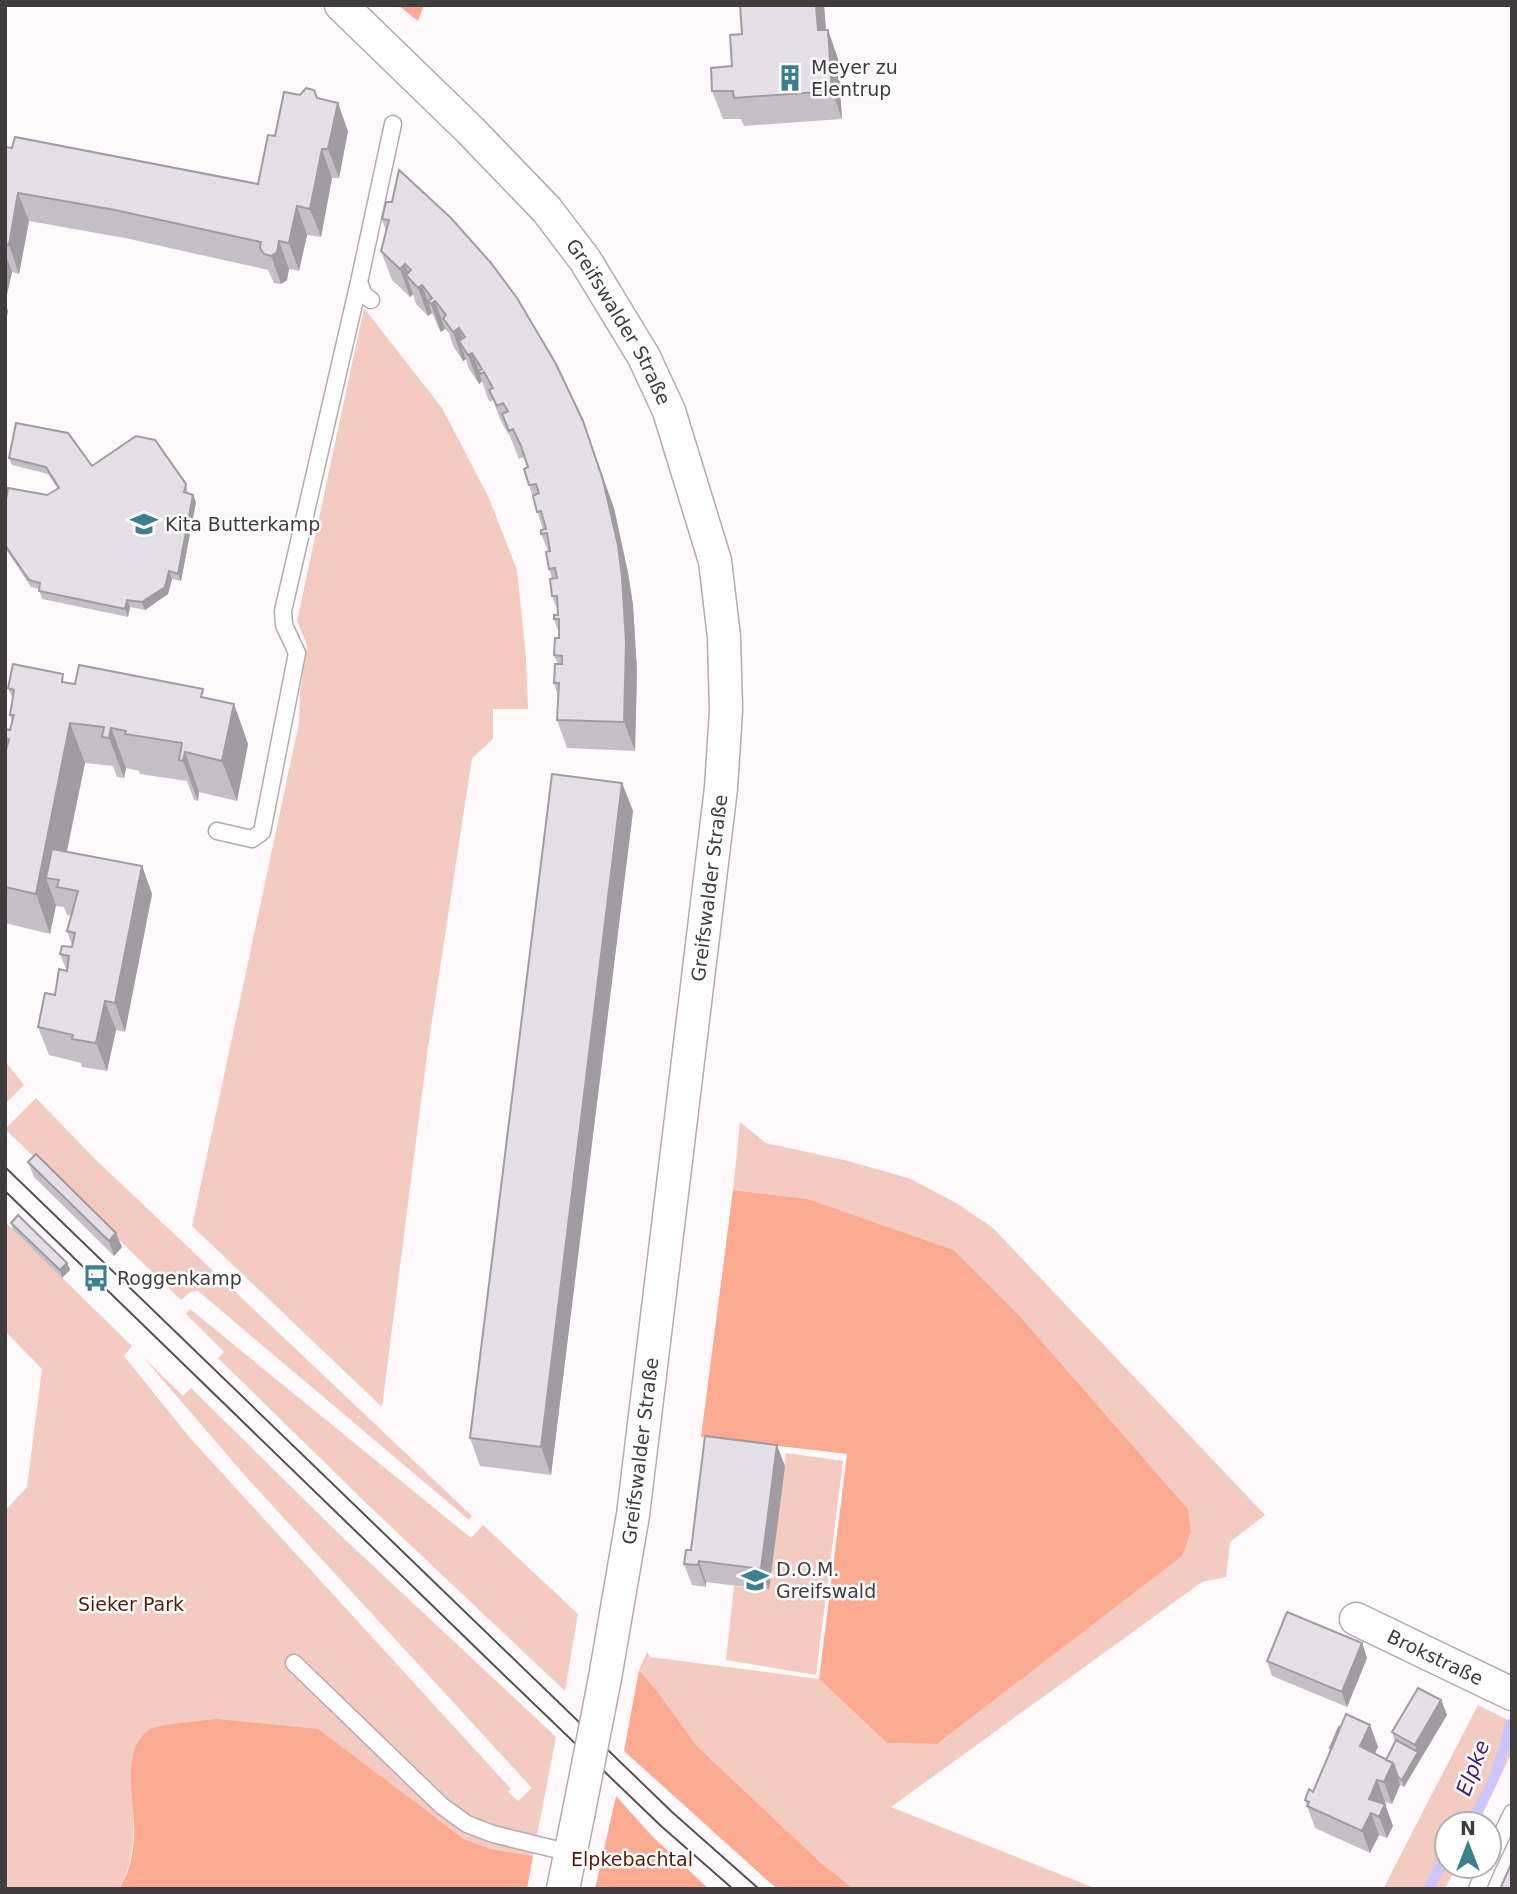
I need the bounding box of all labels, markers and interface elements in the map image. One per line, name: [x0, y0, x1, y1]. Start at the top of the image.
place label: Meyer zu Elentrup: [811, 56, 898, 100]
building icon: Meyer zu Elentrup: [775, 63, 805, 93]
street label: Greifswalder Straße: [562, 234, 676, 408]
school or university icon: Kita Butterkamp: [129, 509, 159, 539]
place label: Kita Butterkamp: [165, 513, 320, 535]
street label: Greifswalder Straße: [687, 793, 731, 983]
bus stop icon: Roggenkamp: [81, 1263, 111, 1293]
place label: Roggenkamp: [117, 1267, 242, 1289]
street label: Greifswalder Straße: [618, 1356, 662, 1546]
place label: D.O.M. Greifswald: [776, 1558, 876, 1602]
school or university icon: D.O.M. Greifswald: [740, 1565, 770, 1595]
park label: Sieker Park: [78, 1593, 184, 1615]
street label: Brokstraße: [1384, 1625, 1487, 1689]
water label: Elpke: [1451, 1737, 1495, 1799]
north arrow: [1433, 1810, 1503, 1880]
text: N: [1460, 1817, 1476, 1839]
park label: Elpkebachtal: [571, 1848, 693, 1870]

